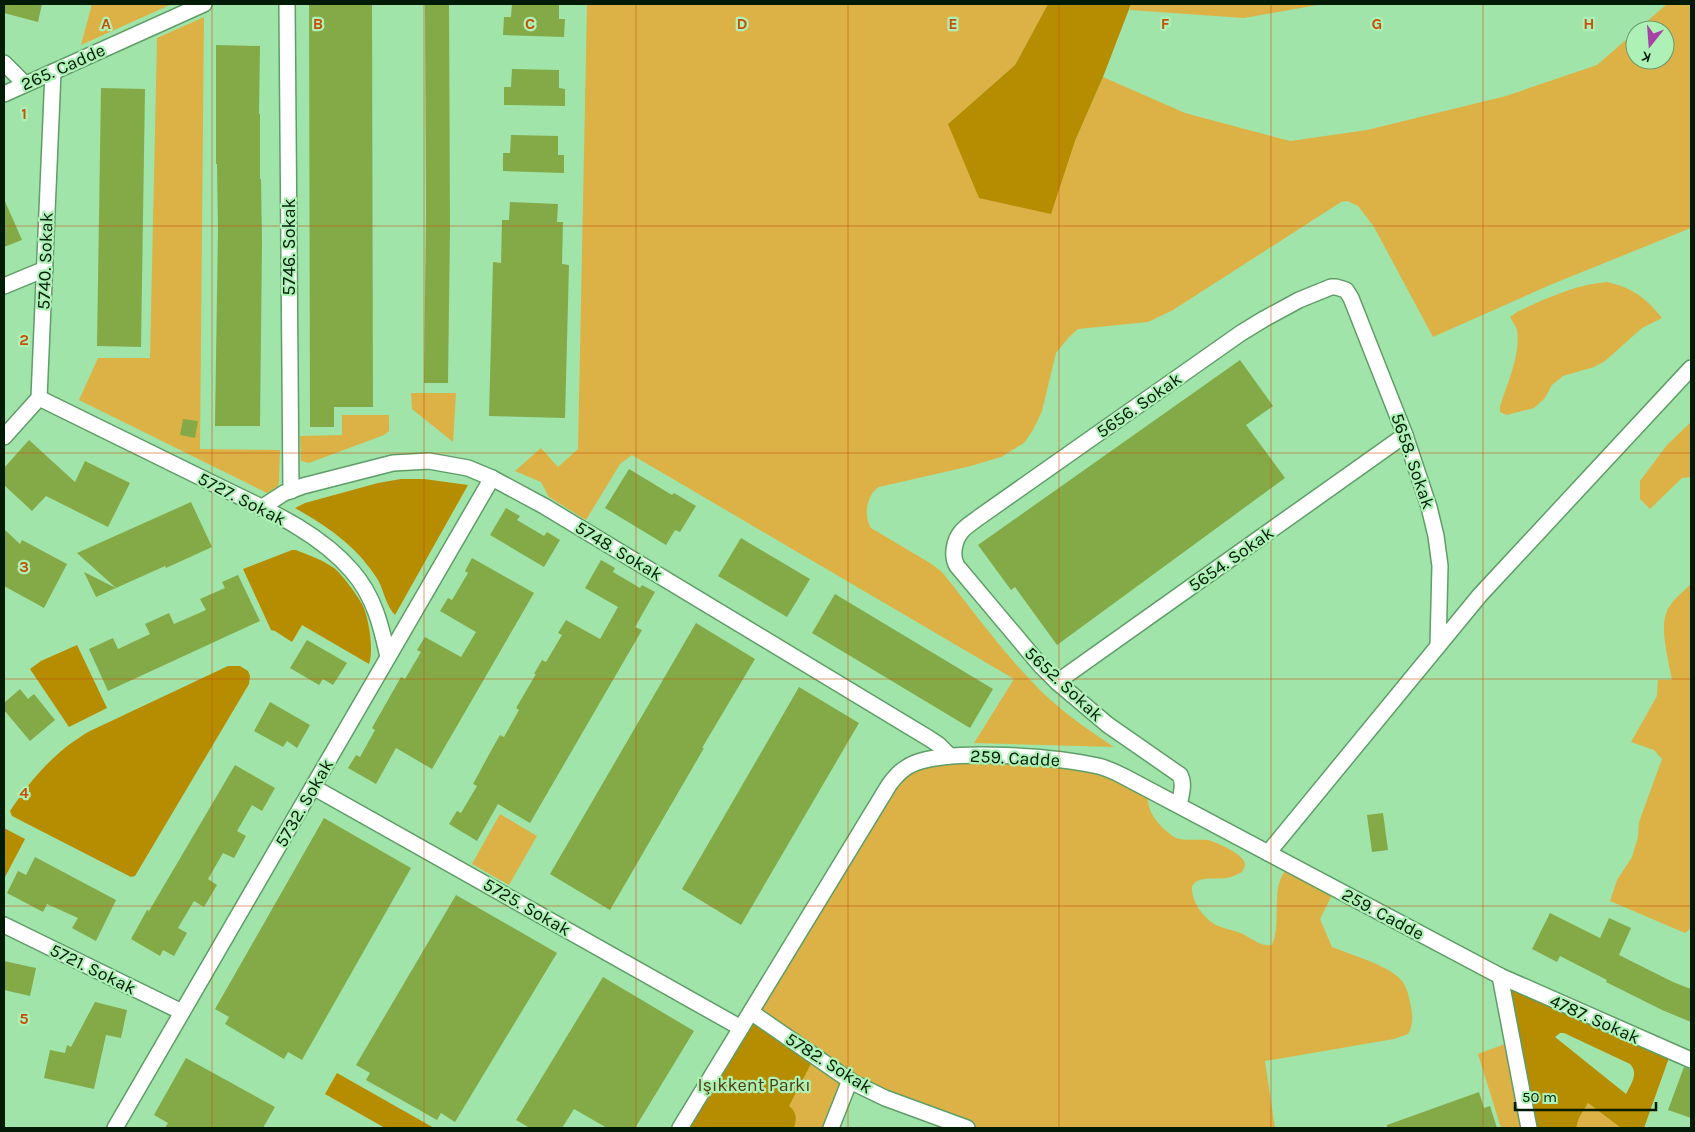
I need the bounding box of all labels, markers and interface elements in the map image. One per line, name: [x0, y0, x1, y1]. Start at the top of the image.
text: A: [101, 14, 111, 33]
text: B: [313, 14, 323, 33]
text: C: [525, 14, 535, 33]
text: D: [737, 14, 748, 33]
text: E: [948, 14, 958, 33]
text: F: [1161, 14, 1170, 33]
text: G: [1372, 14, 1382, 33]
text: H: [1583, 14, 1595, 33]
north arrow: [1625, 20, 1675, 70]
street label: 265. Cadde: [17, 39, 109, 95]
text: K: [1639, 47, 1653, 66]
text: 1: [21, 104, 27, 123]
street label: 5746. Sokak: [278, 198, 300, 296]
street label: 5740. Sokak: [32, 212, 58, 310]
text: 2: [19, 330, 29, 349]
street label: 5656. Sokak: [1092, 367, 1186, 443]
street label: 5658. Sokak: [1386, 410, 1440, 512]
street label: 5727. Sokak: [194, 467, 290, 531]
street label: 5748. Sokak: [571, 516, 667, 586]
street label: 5654. Sokak: [1184, 522, 1278, 596]
text: 3: [19, 557, 29, 576]
street label: 5652. Sokak: [1020, 642, 1108, 726]
street label: 259. Cadde: [969, 745, 1061, 771]
street label: 5732. Sokak: [270, 755, 338, 851]
text: 4: [19, 783, 29, 802]
street label: 5725. Sokak: [479, 873, 575, 941]
street label: 259. Cadde: [1338, 883, 1428, 945]
street label: 5721. Sokak: [46, 939, 140, 999]
street label: 4787. Sokak: [1546, 989, 1644, 1049]
text: 5: [19, 1009, 29, 1028]
street label: 5782. Sokak: [781, 1028, 877, 1098]
park label: Işıkkent Parkı: [697, 1074, 811, 1096]
scale bar: [1515, 1080, 1656, 1112]
text: 50 m: [1522, 1088, 1557, 1106]

